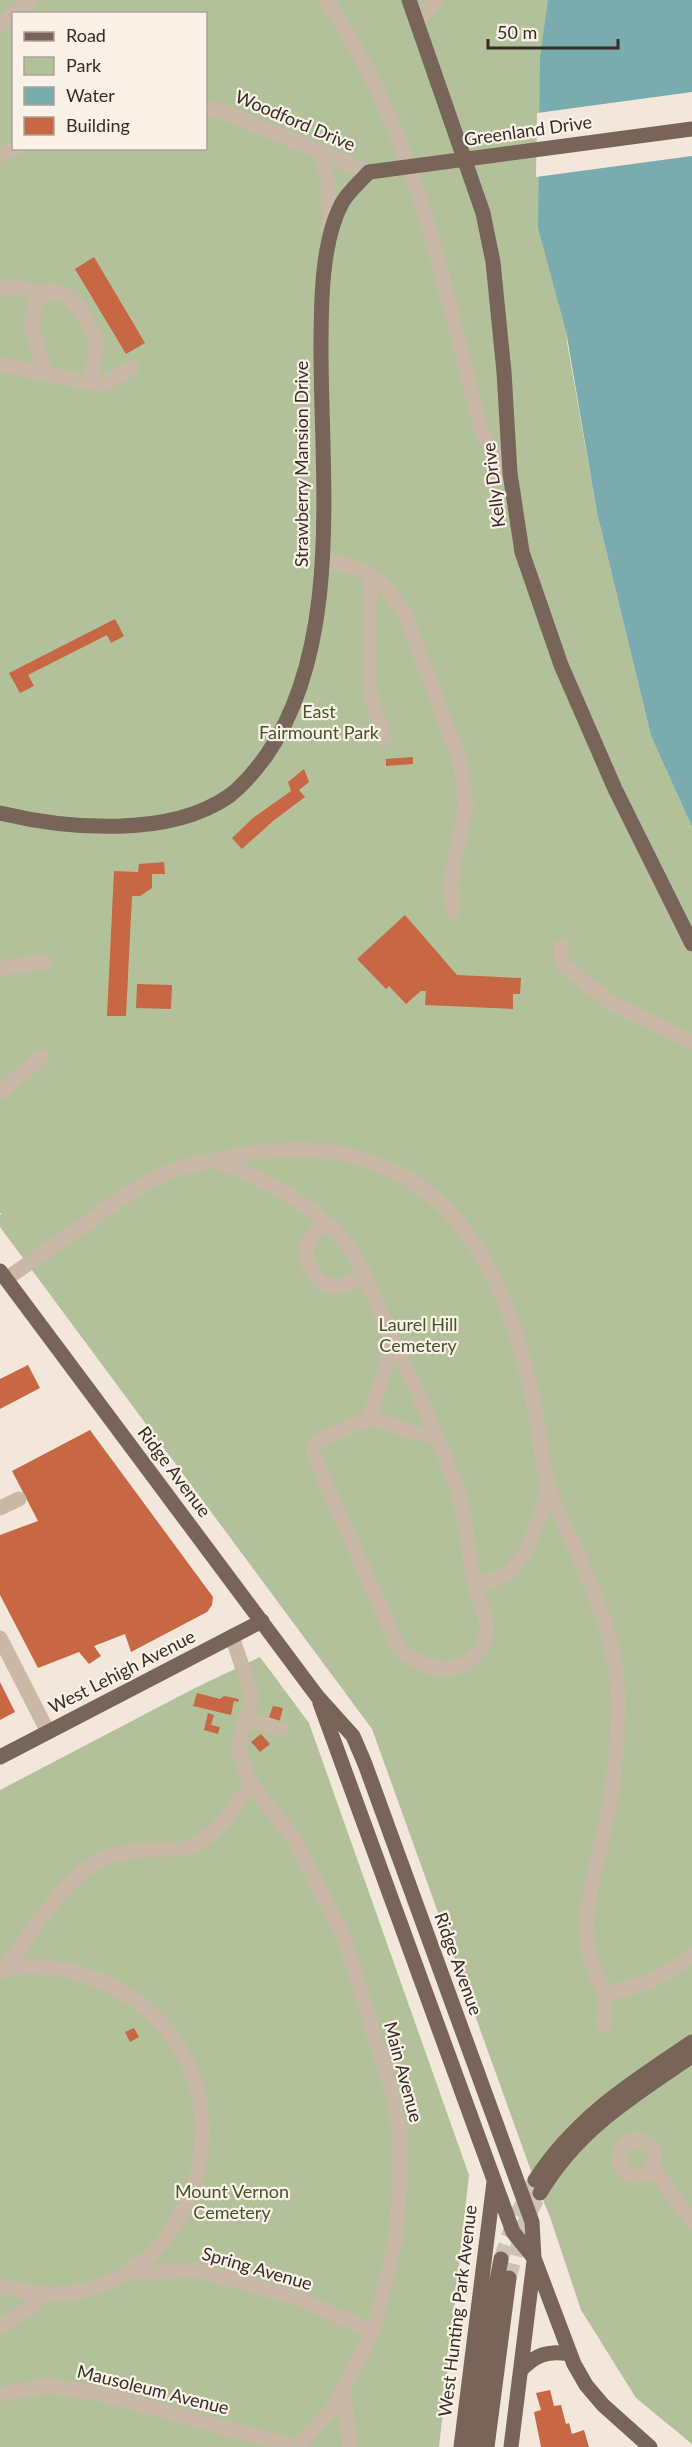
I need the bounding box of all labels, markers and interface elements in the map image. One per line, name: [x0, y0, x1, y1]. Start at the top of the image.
legend: [12, 12, 207, 150]
scale bar: [488, 12, 618, 50]
text: 50 m: [497, 21, 537, 43]
text: Road: [66, 24, 106, 46]
text: Park: [66, 54, 102, 76]
text: Water: [66, 84, 115, 106]
street label: Woodford Drive: [232, 85, 359, 155]
street label: Greenland Drive: [462, 110, 593, 150]
text: Building: [66, 114, 130, 136]
street label: Strawberry Mansion Drive: [290, 361, 312, 567]
street label: Kelly Drive: [477, 441, 509, 529]
park label: East Fairmount Park: [259, 700, 380, 743]
park label: Laurel Hill Cemetery: [378, 1313, 458, 1356]
street label: Ridge Avenue: [134, 1422, 216, 1521]
street label: West Lehigh Avenue: [45, 1625, 198, 1718]
street label: Ridge Avenue: [430, 1909, 488, 2018]
street label: Main Avenue: [380, 2019, 428, 2125]
park label: Mount Vernon Cemetery: [175, 2180, 289, 2223]
street label: West Hunting Park Avenue: [433, 2204, 481, 2418]
street label: Spring Avenue: [200, 2242, 315, 2294]
street label: Mausoleum Avenue: [75, 2360, 231, 2419]

